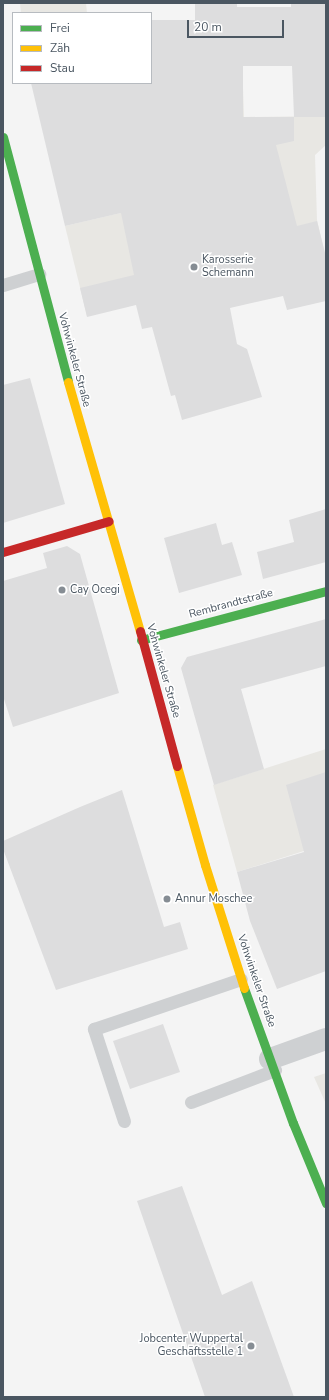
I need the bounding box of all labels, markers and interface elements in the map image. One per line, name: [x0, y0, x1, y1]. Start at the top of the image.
legend: [12, 12, 152, 84]
scale bar: [189, 12, 286, 38]
text: 20 m: [194, 19, 222, 35]
text: Frei: [50, 20, 70, 36]
text: Zäh: [50, 40, 70, 56]
text: Stau: [50, 60, 75, 76]
place label: Karosserie Schemann: [202, 254, 254, 280]
marker: Karosserie Schemann: [189, 262, 199, 272]
street label: Vohwinkeler Straße: [55, 311, 93, 409]
place label: Cay Ocegi: [70, 583, 120, 597]
marker: Cay Ocegi: [57, 585, 67, 595]
street label: Rembrandtstraße: [187, 586, 275, 622]
street label: Vohwinkeler Straße: [143, 622, 183, 720]
place label: Annur Moschee: [175, 892, 252, 906]
marker: Annur Moschee: [162, 894, 172, 904]
street label: Vohwinkeler Straße: [234, 933, 278, 1029]
place label: Jobcenter Wuppertal Geschäftsstelle 1: [140, 1333, 243, 1359]
marker: Jobcenter Wuppertal Geschäftsstelle 1: [246, 1341, 256, 1351]

